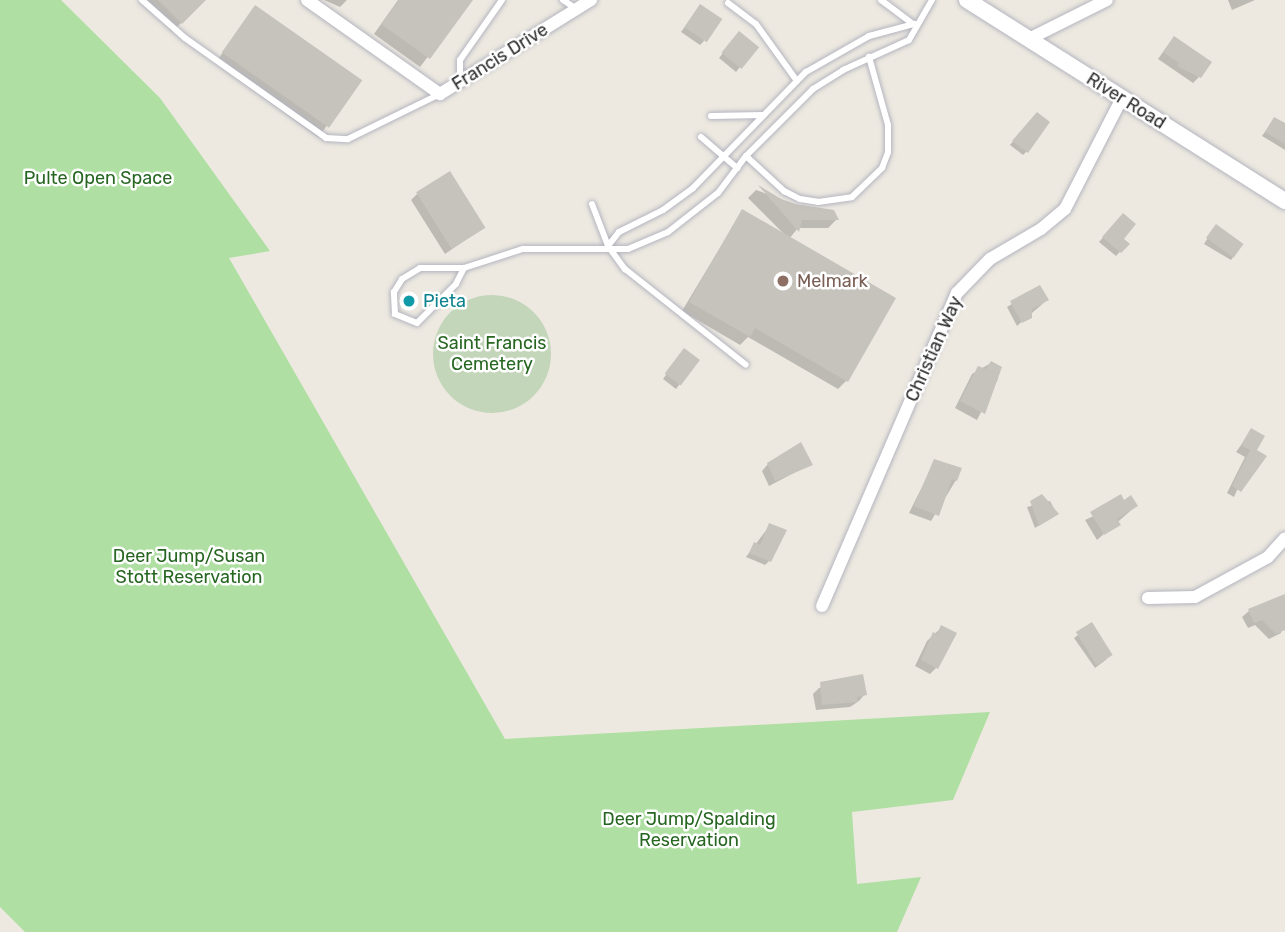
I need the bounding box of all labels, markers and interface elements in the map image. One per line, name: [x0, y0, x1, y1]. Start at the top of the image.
street label: Francis Drive: [448, 19, 552, 95]
street label: River Road: [1082, 68, 1170, 134]
park label: Pulte Open Space: [24, 167, 172, 189]
place label: Melmark: [797, 270, 868, 292]
marker: Melmark: [775, 273, 791, 289]
place label: Pieta: [423, 290, 466, 312]
marker: Pieta: [401, 293, 417, 309]
street label: Christian Way: [901, 293, 967, 405]
park label: Saint Francis Cemetery: [438, 333, 546, 376]
park label: Deer Jump/Susan Stott Reservation: [113, 546, 265, 588]
park label: Deer Jump/Spalding Reservation: [602, 809, 776, 852]

